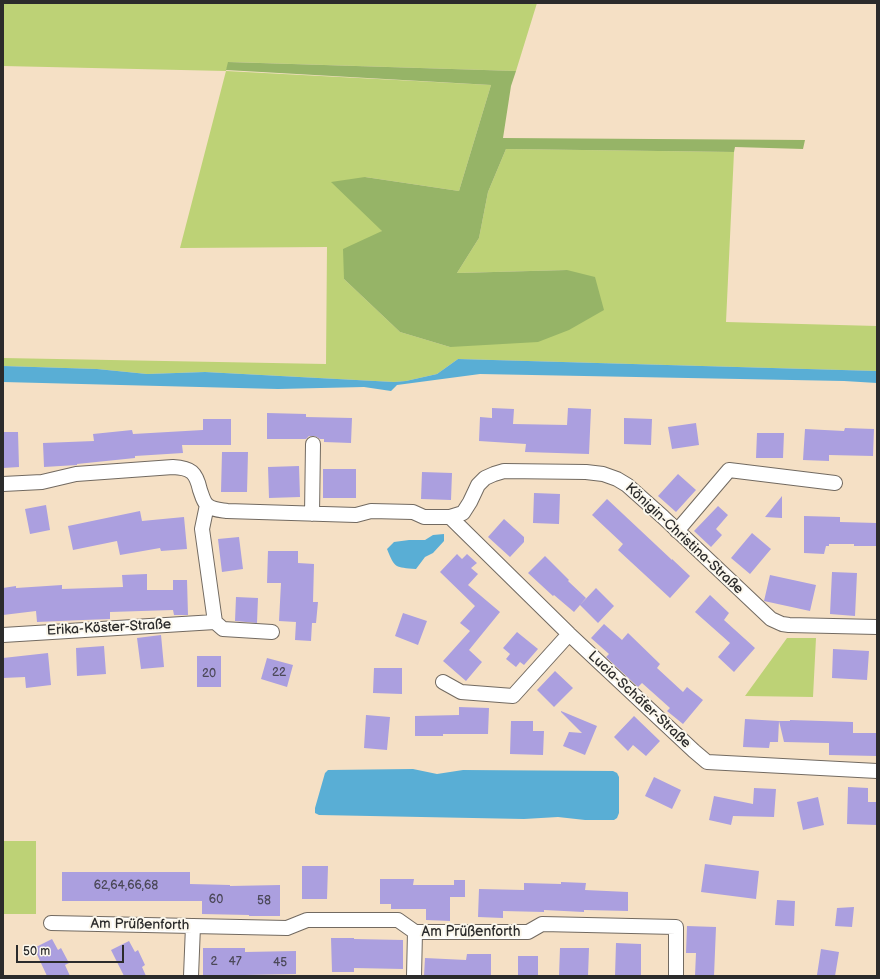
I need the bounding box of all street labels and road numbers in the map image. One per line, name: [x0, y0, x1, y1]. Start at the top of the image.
street label: Königin-Christina-Straße: [621, 480, 747, 598]
street label: Erika-Köster-Straße: [46, 616, 172, 640]
street label: Lucia-Schäfer-Straße: [584, 648, 694, 752]
street label: Am Prüßenforth: [90, 916, 190, 934]
street label: Am Prüßenforth: [422, 924, 520, 940]

